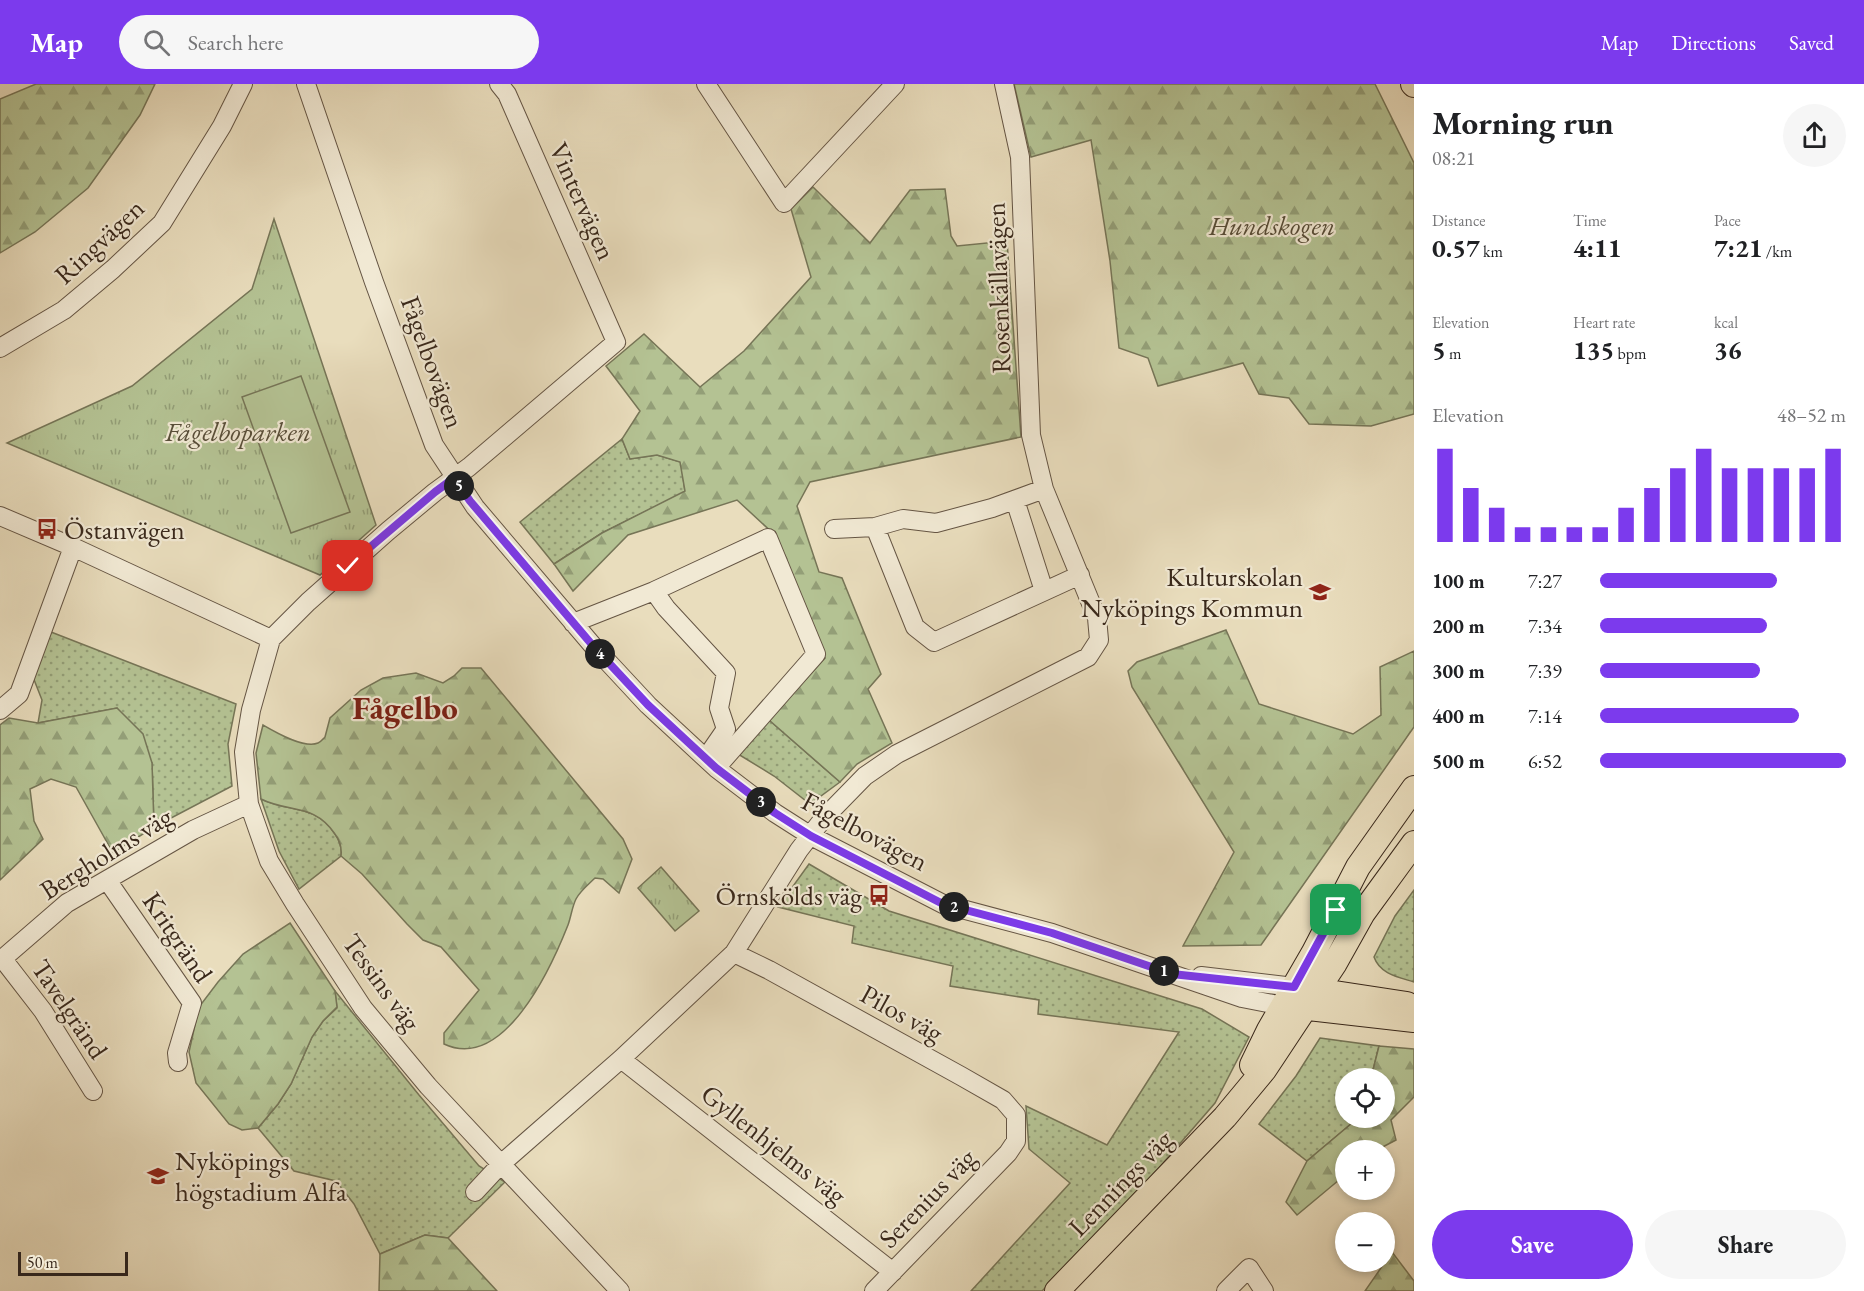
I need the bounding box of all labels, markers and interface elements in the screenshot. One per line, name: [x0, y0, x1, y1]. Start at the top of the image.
search box: [119, 15, 539, 69]
text: Map: [30, 24, 83, 60]
icon: search: [140, 26, 173, 59]
text: Search here: [188, 28, 283, 57]
text: Map: [1601, 29, 1638, 56]
text: Directions: [1671, 29, 1756, 56]
text: Saved: [1789, 29, 1834, 56]
text: Morning run: [1432, 101, 1614, 144]
button: share: [1783, 104, 1846, 167]
street label: Vintervägen: [542, 137, 624, 265]
text: 08:21: [1432, 145, 1475, 171]
street label: Ringvägen: [47, 190, 151, 292]
street label: Rosenkällavägen: [978, 202, 1018, 374]
park label: Hundskogen: [1208, 208, 1335, 243]
text: Distance: [1432, 210, 1485, 231]
text: Time: [1573, 210, 1606, 231]
text: Pace: [1714, 210, 1741, 231]
text: 0.57: [1432, 231, 1480, 265]
text: 4:11: [1573, 231, 1622, 265]
text: 7:21: [1714, 231, 1763, 265]
text: km: [1480, 241, 1503, 262]
text: /km: [1763, 241, 1792, 262]
street label: Fågelbovägen: [393, 291, 473, 433]
text: Elevation: [1432, 312, 1490, 333]
text: Heart rate: [1573, 312, 1635, 333]
text: kcal: [1714, 312, 1738, 333]
text: 5: [1432, 333, 1446, 367]
text: 135: [1573, 333, 1614, 367]
text: 36: [1714, 333, 1742, 367]
text: m: [1446, 343, 1461, 364]
text: bpm: [1614, 343, 1646, 364]
text: Elevation: [1432, 402, 1504, 428]
text: 48–52 m: [1777, 402, 1846, 428]
park label: Fågelboparken: [164, 414, 311, 449]
pin: 5: [444, 471, 474, 501]
text: 5: [455, 475, 463, 496]
place label: Östanvägen: [64, 512, 185, 547]
bus stop icon: Östanvägen: [35, 517, 59, 541]
pin: [322, 540, 373, 591]
icon: check: [331, 549, 364, 582]
place label: Kulturskolan Nyköpings Kommun: [1081, 559, 1303, 625]
text: 100 m: [1432, 568, 1485, 594]
text: 7:27: [1528, 568, 1562, 594]
school or university icon: Kulturskolan Nyköpings Kommun: [1308, 580, 1332, 604]
text: 200 m: [1432, 613, 1485, 639]
text: 7:34: [1528, 613, 1562, 639]
pin: 4: [585, 639, 615, 669]
text: 4: [596, 643, 604, 664]
text: 300 m: [1432, 658, 1485, 684]
text: 7:39: [1528, 658, 1562, 684]
district label: Fågelbo: [352, 686, 458, 729]
text: 400 m: [1432, 703, 1485, 729]
text: 7:14: [1528, 703, 1562, 729]
text: 500 m: [1432, 748, 1485, 774]
text: 6:52: [1528, 748, 1562, 774]
street label: Fågelbovägen: [796, 783, 934, 879]
pin: 3: [746, 787, 776, 817]
text: 3: [757, 791, 765, 812]
street label: Bergholms väg: [33, 798, 179, 907]
place label: Örnskölds väg: [716, 878, 862, 913]
bus stop icon: Örnskölds väg: [867, 883, 891, 907]
pin: [1310, 884, 1361, 935]
street label: Kritgränd: [135, 885, 221, 989]
pin: 2: [939, 892, 969, 922]
icon: arrive: [1319, 893, 1352, 926]
text: 2: [950, 896, 958, 917]
street label: Tessins väg: [335, 926, 429, 1038]
street label: Tavelgränd: [24, 952, 116, 1066]
pin: 1: [1149, 956, 1179, 986]
text: 1: [1160, 960, 1168, 981]
street label: Pilos väg: [854, 976, 950, 1050]
map controls: [1335, 1068, 1395, 1272]
button: locate: [1335, 1068, 1395, 1128]
street label: Gyllenhjelms väg: [694, 1076, 854, 1212]
street label: Lennings väg: [1060, 1122, 1180, 1244]
street label: Serenius väg: [871, 1140, 983, 1255]
button: +: [1335, 1140, 1395, 1200]
place label: Nyköpings högstadium Alfa: [175, 1143, 347, 1209]
school or university icon: Nyköpings högstadium Alfa: [146, 1164, 170, 1188]
button: Save: [1432, 1210, 1633, 1279]
button: Share: [1645, 1210, 1846, 1279]
button: −: [1335, 1212, 1395, 1272]
scale bar: [18, 1249, 128, 1276]
text: 50 m: [27, 1252, 58, 1273]

